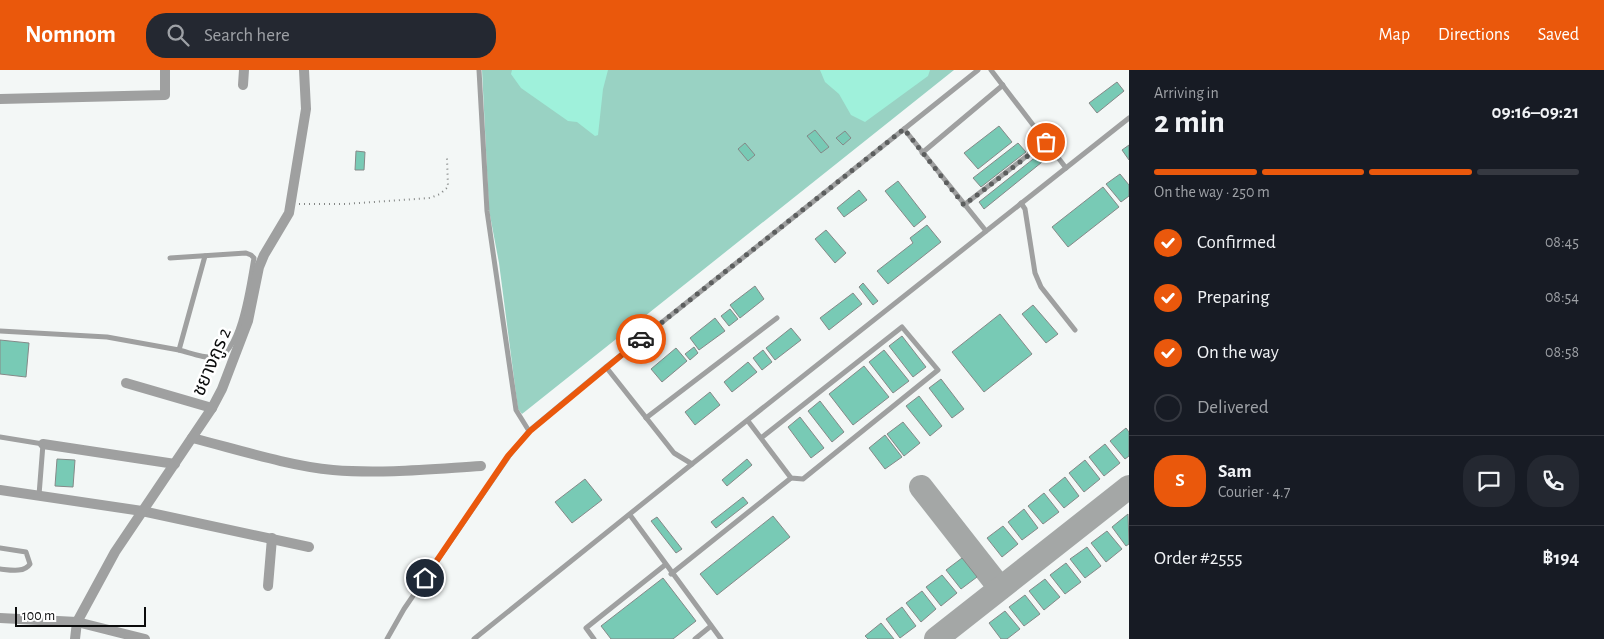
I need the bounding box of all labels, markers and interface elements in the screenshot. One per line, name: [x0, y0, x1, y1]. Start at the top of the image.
search box: [146, 13, 496, 58]
icon: search: [164, 21, 192, 49]
text: Nomnom: [25, 23, 116, 47]
text: Search here: [204, 26, 290, 45]
text: Map: [1379, 26, 1410, 44]
text: Directions: [1438, 26, 1510, 44]
text: Saved: [1538, 26, 1579, 44]
text: Arriving in: [1154, 85, 1219, 101]
text: 09:16–09:21: [1492, 103, 1579, 122]
text: 2 min: [1154, 106, 1225, 138]
pin: [1025, 121, 1067, 163]
icon: bag: [1032, 128, 1060, 156]
text: On the way · 250 m: [1154, 184, 1270, 200]
icon: check: [1154, 229, 1182, 257]
text: Confirmed: [1197, 233, 1276, 252]
text: 08:45: [1545, 234, 1579, 250]
icon: check: [1154, 284, 1182, 312]
text: Preparing: [1197, 288, 1270, 307]
text: 08:54: [1545, 289, 1579, 305]
courier: [616, 314, 666, 364]
street label: ชยางกูร 2: [189, 325, 237, 400]
icon: car: [627, 325, 655, 353]
icon: check: [1154, 339, 1182, 367]
text: On the way: [1197, 343, 1279, 362]
text: 08:58: [1545, 344, 1579, 360]
text: Delivered: [1197, 398, 1269, 417]
button: chat: [1463, 455, 1515, 507]
button: phone: [1527, 455, 1579, 507]
text: Sam: [1218, 462, 1252, 481]
text: S: [1175, 471, 1185, 490]
text: Courier · 4.7: [1218, 484, 1290, 500]
text: Order #2555: [1154, 549, 1242, 568]
text: ฿194: [1542, 549, 1579, 568]
pin: [404, 557, 446, 599]
icon: home: [411, 564, 439, 592]
scale bar: [15, 604, 146, 627]
text: 100 m: [22, 609, 55, 623]

